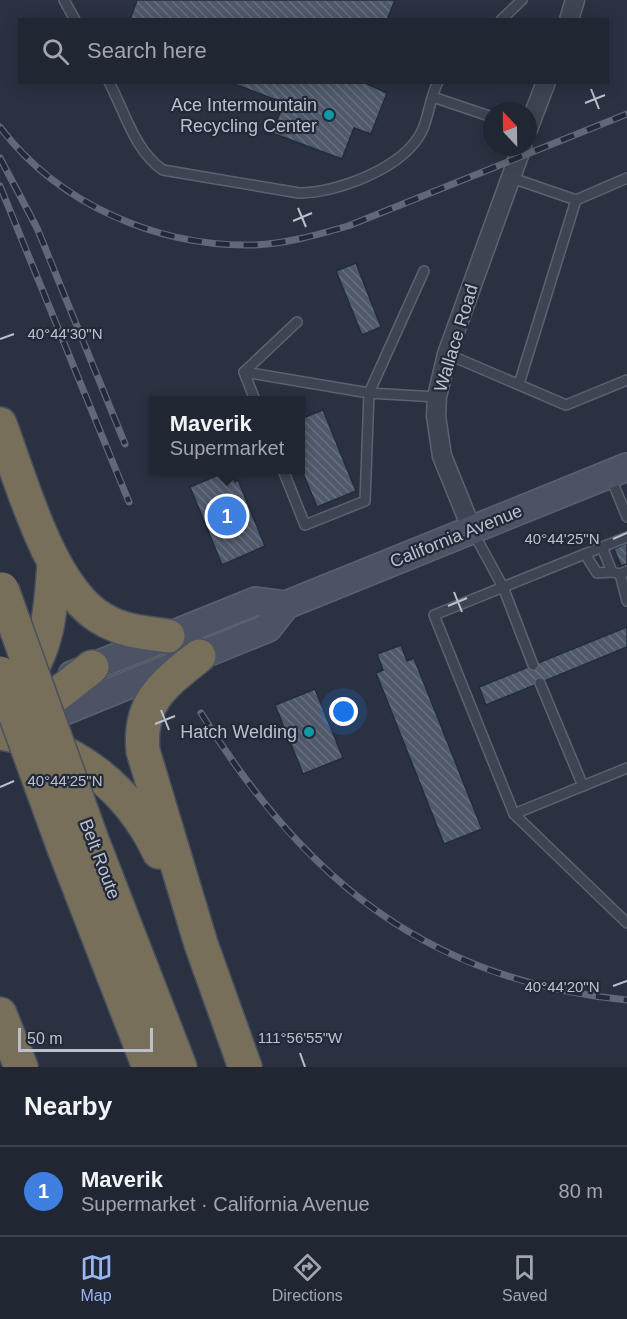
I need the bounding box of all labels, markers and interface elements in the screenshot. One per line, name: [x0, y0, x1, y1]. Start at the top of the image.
search box: [18, 18, 609, 84]
icon: search: [39, 35, 72, 68]
text: Search here: [87, 38, 207, 63]
place label: Ace Intermountain Recycling Center: [171, 95, 317, 136]
north arrow: [483, 102, 537, 156]
marker: Ace Intermountain Recycling Center: [322, 108, 336, 122]
street label: Wallace Road: [430, 282, 482, 394]
text: 40°44'30"N: [27, 325, 103, 342]
popup: [149, 396, 305, 474]
text: Maverik: [170, 411, 252, 436]
text: Supermarket: [170, 437, 284, 459]
pin: 1: [208, 494, 246, 538]
street label: California Avenue: [387, 500, 525, 572]
text: 40°44'25"N: [524, 530, 600, 547]
your location: [329, 697, 358, 726]
place label: Hatch Welding: [180, 722, 297, 742]
marker: Hatch Welding: [302, 725, 316, 739]
text: 40°44'25"N: [27, 772, 103, 789]
street label: Belt Route: [76, 816, 124, 902]
text: 40°44'20"N: [524, 978, 600, 995]
scale bar: [18, 1025, 153, 1052]
text: 111°56'55"W: [258, 1029, 343, 1046]
text: 50 m: [27, 1030, 63, 1047]
text: Nearby: [24, 1091, 112, 1121]
text: Maverik: [81, 1167, 163, 1192]
text: 1: [38, 1180, 49, 1202]
text: 80 m: [559, 1180, 603, 1202]
text: Supermarket · California Avenue: [81, 1193, 370, 1215]
tab: Map: [80, 1251, 113, 1305]
tab: Directions: [272, 1251, 343, 1305]
tab: Saved: [502, 1251, 547, 1305]

